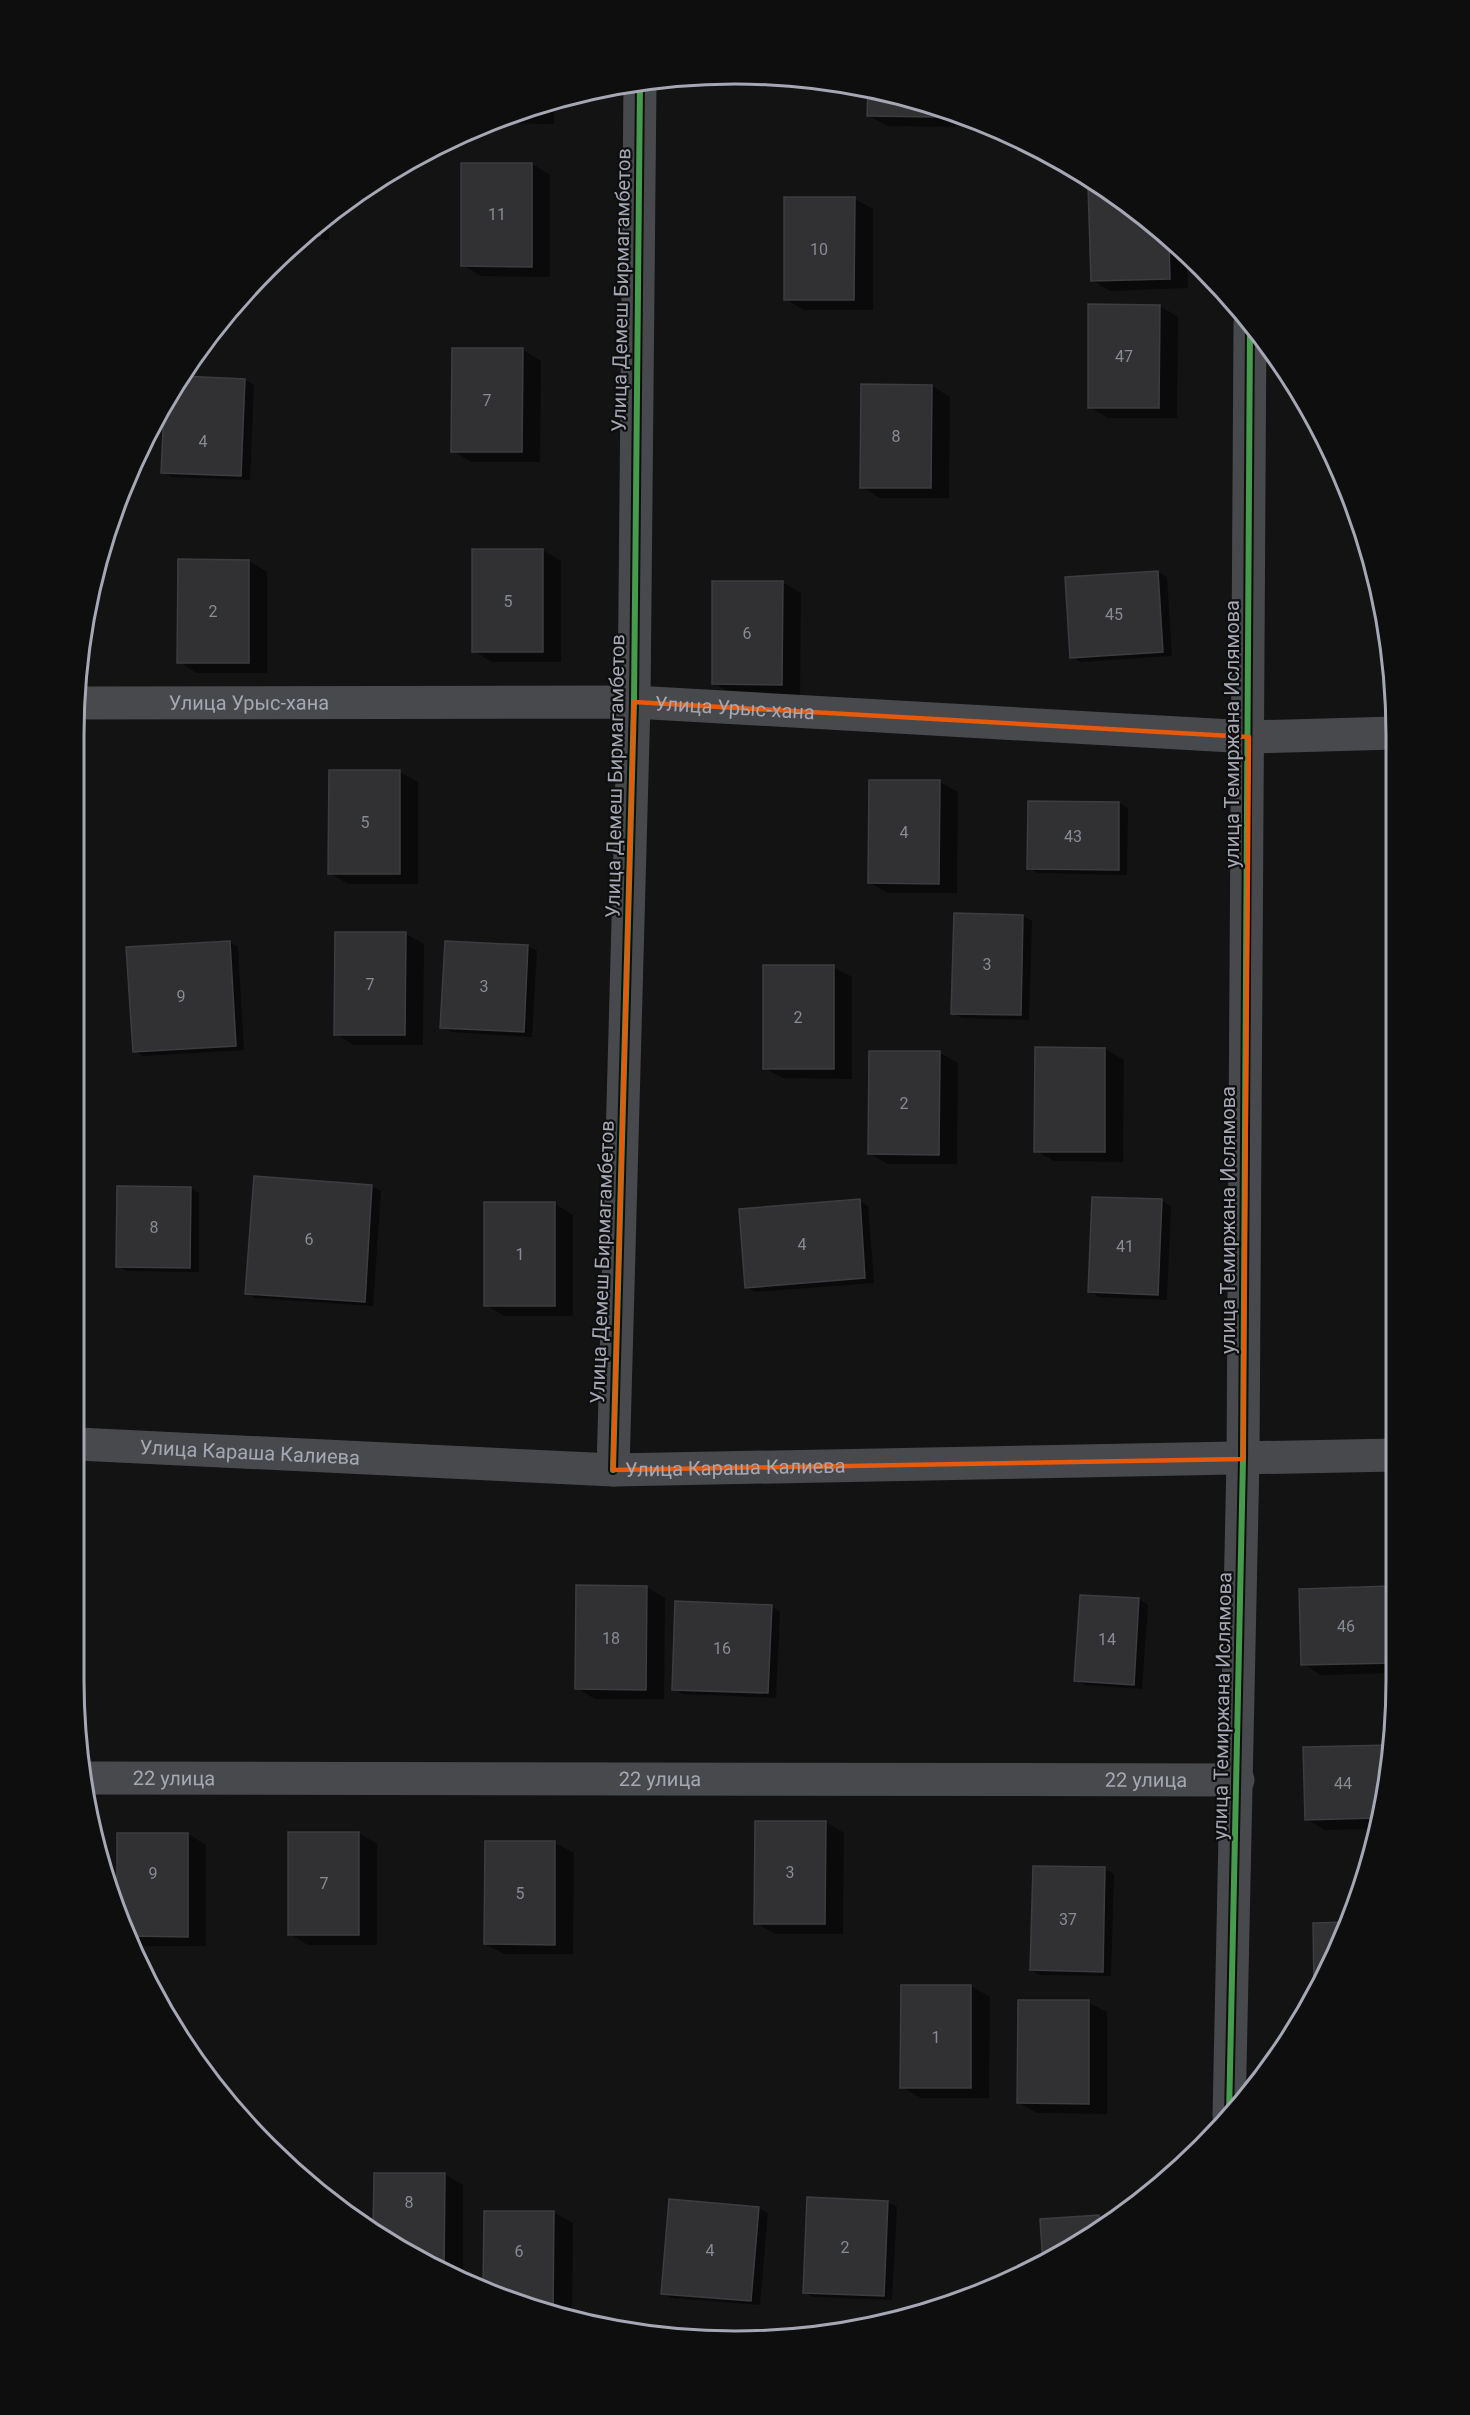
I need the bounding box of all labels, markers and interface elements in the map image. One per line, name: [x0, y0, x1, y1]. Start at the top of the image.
street label: Улица Демеш Бирмагамбетов: [607, 148, 635, 432]
house number: 11: [488, 205, 506, 224]
house number: 10: [810, 240, 828, 259]
house number: 47: [1115, 347, 1133, 366]
house number: 7: [483, 391, 492, 410]
house number: 8: [892, 427, 901, 446]
house number: 4: [199, 432, 208, 451]
house number: 5: [504, 592, 513, 611]
street label: улица Темиржана Ислямова: [1220, 600, 1244, 868]
house number: 2: [209, 602, 218, 621]
house number: 45: [1105, 605, 1123, 624]
house number: 6: [743, 624, 752, 643]
street label: Улица Демеш Бирмагамбетов: [601, 634, 629, 918]
street label: Улица Урыс-хана: [169, 691, 329, 715]
street label: Улица Урыс-хана: [654, 691, 816, 724]
house number: 5: [361, 813, 370, 832]
house number: 4: [900, 823, 909, 842]
house number: 43: [1064, 827, 1082, 846]
house number: 3: [983, 955, 992, 974]
house number: 7: [366, 975, 375, 994]
house number: 3: [480, 977, 489, 996]
house number: 9: [177, 987, 186, 1006]
house number: 2: [794, 1008, 803, 1027]
street label: улица Темиржана Ислямова: [1216, 1086, 1240, 1354]
house number: 2: [900, 1094, 909, 1113]
street label: Улица Демеш Бирмагамбетов: [585, 1120, 619, 1404]
house number: 8: [150, 1218, 159, 1237]
house number: 6: [305, 1230, 314, 1249]
house number: 4: [798, 1235, 807, 1254]
house number: 41: [1116, 1237, 1134, 1256]
house number: 1: [516, 1245, 525, 1264]
street label: Улица Караша Калиева: [139, 1435, 360, 1470]
street label: Улица Караша Калиева: [625, 1454, 846, 1482]
street label: улица Темиржана Ислямова: [1208, 1572, 1236, 1840]
house number: 46: [1337, 1617, 1355, 1636]
house number: 18: [602, 1629, 620, 1648]
house number: 14: [1098, 1630, 1116, 1649]
house number: 16: [713, 1639, 731, 1658]
street label: 22 улица: [133, 1766, 215, 1790]
street label: 22 улица: [619, 1767, 701, 1791]
street label: 22 улица: [1105, 1768, 1187, 1792]
house number: 44: [1334, 1774, 1352, 1793]
house number: 3: [786, 1863, 795, 1882]
house number: 9: [149, 1864, 158, 1883]
house number: 7: [320, 1874, 329, 1893]
house number: 5: [516, 1884, 525, 1903]
house number: 37: [1059, 1910, 1077, 1929]
house number: 1: [932, 2028, 941, 2047]
house number: 8: [405, 2193, 414, 2212]
house number: 2: [841, 2238, 850, 2257]
house number: 4: [706, 2241, 715, 2260]
house number: 6: [515, 2242, 524, 2261]

